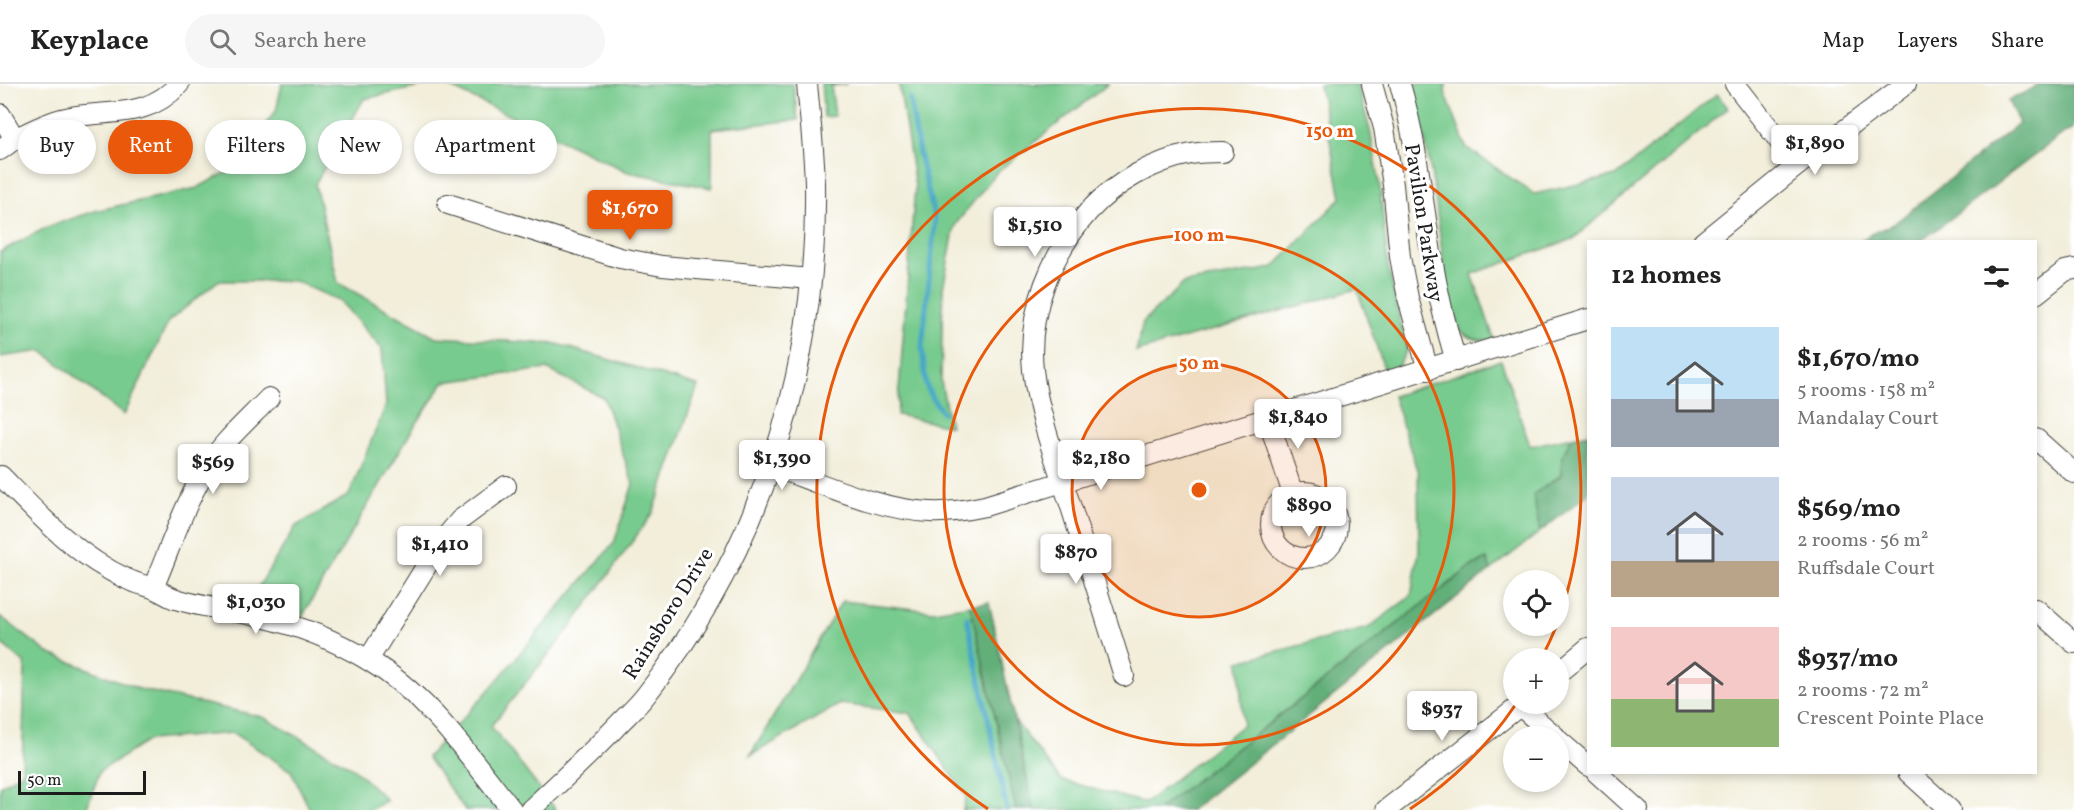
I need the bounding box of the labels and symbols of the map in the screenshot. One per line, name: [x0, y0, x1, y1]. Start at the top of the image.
text: 150 m: [1306, 120, 1354, 145]
pin: $1,890: [1766, 125, 1864, 176]
street label: Pavilion Parkway: [1396, 142, 1450, 305]
pin: $1,670: [581, 190, 679, 241]
pin: $1,510: [986, 207, 1084, 258]
text: 100 m: [1174, 224, 1224, 249]
text: 50 m: [1179, 352, 1219, 377]
pin: $1,840: [1249, 399, 1347, 450]
pin: $1,390: [733, 440, 831, 491]
pin: $2,180: [1052, 440, 1150, 491]
pin: $569: [177, 444, 249, 495]
centre of rings: [1189, 480, 1209, 500]
pin: $890: [1273, 487, 1345, 538]
pin: $1,410: [391, 526, 489, 577]
pin: $870: [1040, 534, 1112, 585]
street label: Rainsboro Drive: [617, 542, 721, 686]
pin: $1,030: [207, 584, 305, 635]
pin: $937: [1406, 691, 1478, 742]
scale bar: [18, 768, 146, 796]

